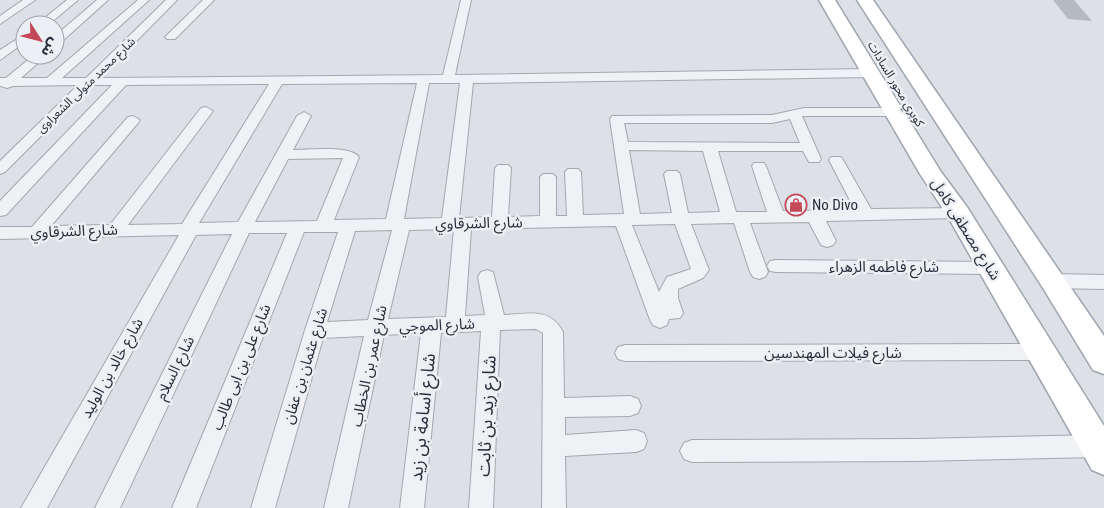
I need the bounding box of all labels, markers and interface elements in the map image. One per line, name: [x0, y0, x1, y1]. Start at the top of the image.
north arrow: [15, 15, 65, 65]
street label: شارع محمد متولى الشعراوى: [34, 34, 138, 136]
street label: كوبري محور السادات: [863, 39, 928, 132]
street label: شارع مصطفى كامل: [925, 175, 1005, 285]
shop icon: No Divo: [784, 193, 808, 217]
place label: No Divo: [812, 196, 858, 214]
street label: شارع الشرقاوي: [435, 213, 523, 236]
street label: شارع الشرقاوي: [30, 220, 118, 245]
street label: شارع فاطمه الزهراء: [829, 258, 939, 279]
street label: شارع على بن ابى طالب: [207, 301, 277, 434]
street label: شارع عمر بن الخطاب: [347, 303, 394, 429]
street label: شارع عثمان بن عفان: [279, 305, 334, 427]
street label: شارع خالد بن الوليد: [77, 315, 150, 423]
street label: شارع الموجي: [399, 315, 476, 338]
street label: شارع السلام: [152, 333, 201, 404]
street label: شارع فيلات المهندسين: [764, 344, 902, 365]
street label: شارع أسامة بن زيد: [405, 352, 443, 482]
street label: شارع زيد بن ثابت: [472, 355, 504, 477]

